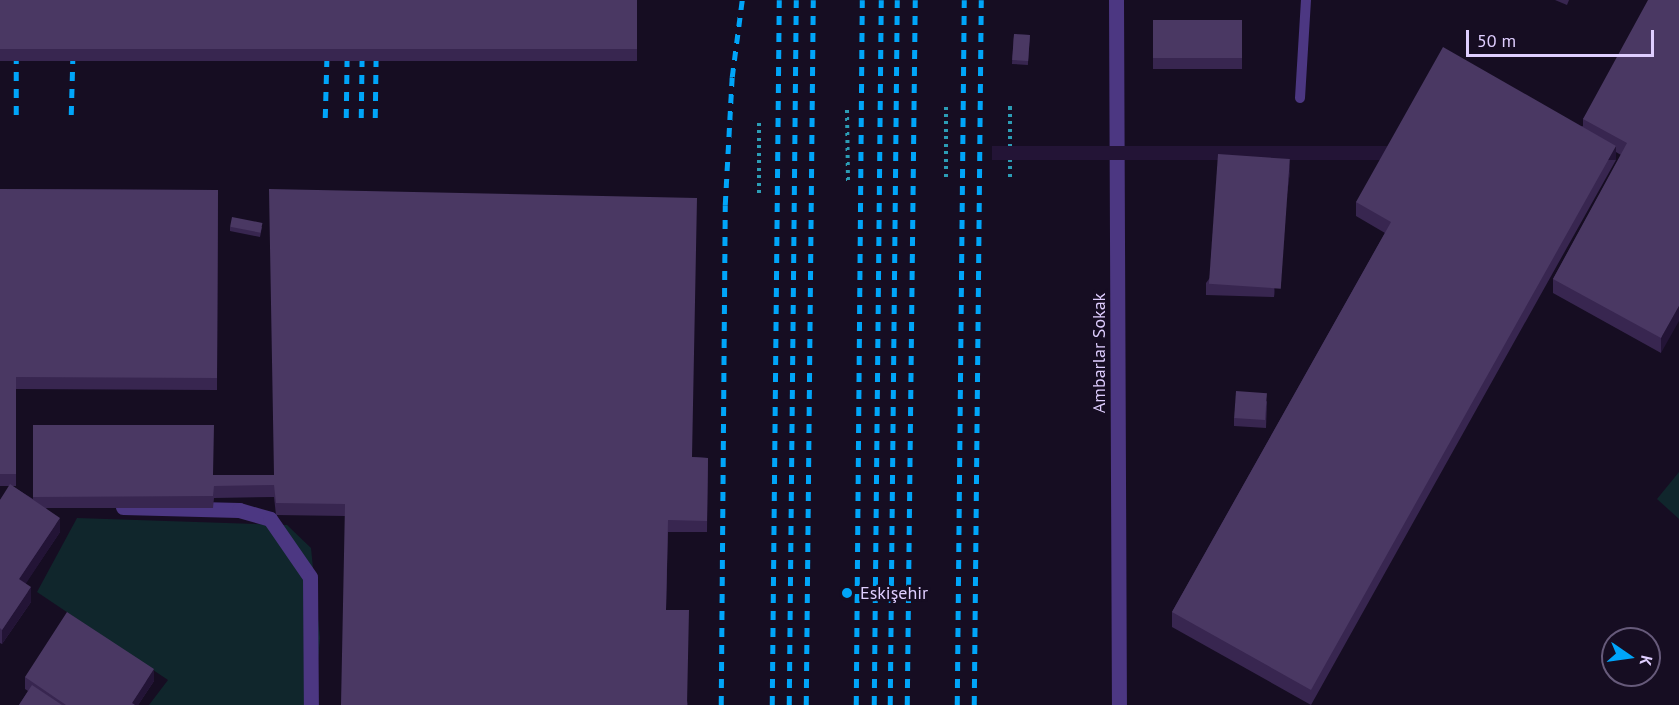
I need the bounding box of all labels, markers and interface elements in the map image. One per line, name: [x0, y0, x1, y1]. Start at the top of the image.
scale bar: [1469, 18, 1656, 56]
text: 50 m: [1477, 29, 1516, 52]
street label: Ambarlar Sokak: [1088, 293, 1110, 413]
place label: Eskişehir: [860, 582, 928, 604]
marker: Eskişehir: [838, 584, 856, 602]
north arrow: [1601, 627, 1661, 687]
text: K: [1636, 654, 1657, 668]

